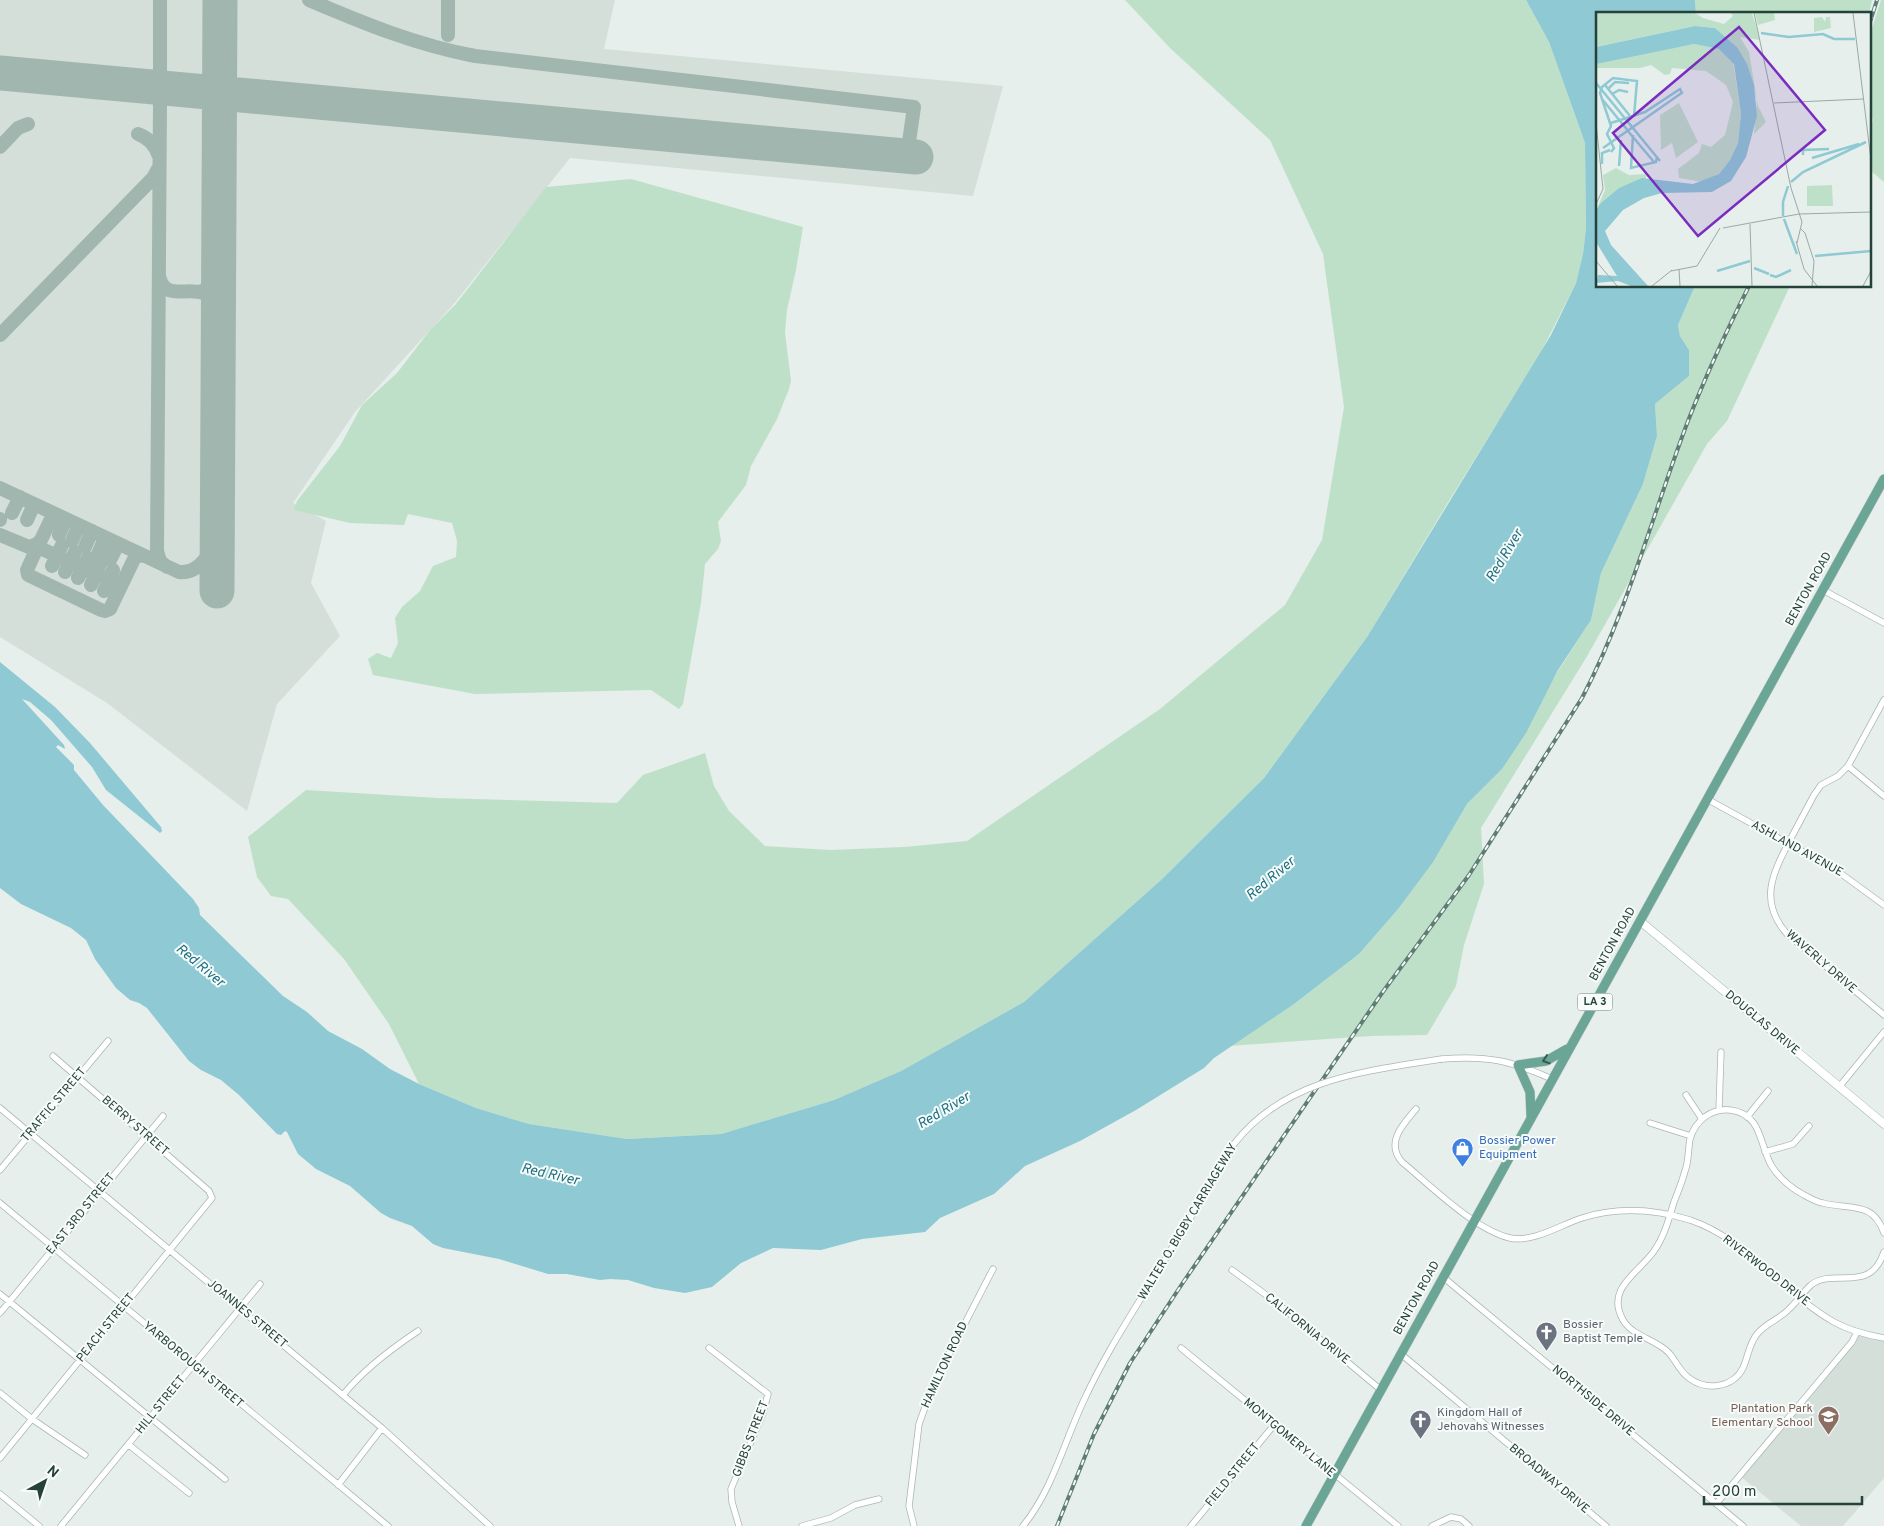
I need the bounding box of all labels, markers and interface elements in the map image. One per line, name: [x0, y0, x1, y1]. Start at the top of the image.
inset map: [1596, 12, 1872, 288]
water label: Red River: [1483, 525, 1528, 585]
street label: BENTON ROAD: [1782, 549, 1836, 629]
street label: ASHLAND AVENUE: [1748, 817, 1846, 881]
water label: Red River: [1243, 853, 1300, 904]
street label: BENTON ROAD: [1586, 904, 1640, 984]
street label: WAVERLY DRIVE: [1782, 927, 1860, 997]
water label: Red River: [172, 941, 229, 992]
street label: DOUGLAS DRIVE: [1721, 987, 1803, 1059]
road number: LA 3: [1578, 994, 1612, 1010]
one-way arrow: [1542, 1055, 1550, 1065]
street label: TRAFFIC STREET: [18, 1064, 90, 1146]
water label: Red River: [915, 1088, 975, 1133]
street label: BERRY STREET: [98, 1092, 172, 1160]
place label: Bossier Power Equipment: [1479, 1133, 1556, 1163]
shop icon: Bossier Power Equipment: [1451, 1136, 1475, 1167]
street label: WALTER O. BIGBY CARRIAGEWAY: [1135, 1140, 1241, 1303]
water label: Red River: [520, 1160, 582, 1190]
street label: EAST 3RD STREET: [43, 1170, 119, 1258]
street label: RIVERWOOD DRIVE: [1719, 1232, 1813, 1310]
street label: BENTON ROAD: [1390, 1258, 1444, 1338]
street label: JOANNES STREET: [204, 1276, 290, 1352]
street label: PEACH STREET: [73, 1290, 139, 1366]
street label: CALIFORNIA DRIVE: [1261, 1290, 1353, 1368]
place label: Bossier Baptist Temple: [1563, 1317, 1643, 1347]
street label: YARBOROUGH STREET: [139, 1318, 247, 1412]
street label: HAMILTON ROAD: [918, 1319, 972, 1411]
church icon: Bossier Baptist Temple: [1535, 1320, 1559, 1351]
street label: NORTHSIDE DRIVE: [1548, 1362, 1638, 1440]
street label: HILL STREET: [132, 1372, 190, 1438]
street label: MONTGOMERY LANE: [1240, 1395, 1338, 1481]
street label: GIBBS STREET: [729, 1399, 773, 1479]
place label: Plantation Park Elementary School: [1711, 1401, 1813, 1431]
school or university icon: Plantation Park Elementary School: [1817, 1404, 1841, 1435]
place label: Kingdom Hall of Jehovahs Witnesses: [1437, 1405, 1544, 1435]
church icon: Kingdom Hall of Jehovahs Witnesses: [1409, 1408, 1433, 1439]
street label: FIELD STREET: [1202, 1440, 1264, 1510]
street label: BROADWAY DRIVE: [1505, 1441, 1593, 1517]
north arrow: [20, 1456, 70, 1506]
text: N: [43, 1462, 62, 1482]
scale bar: [1704, 1474, 1862, 1506]
text: 200 m: [1712, 1483, 1757, 1502]

